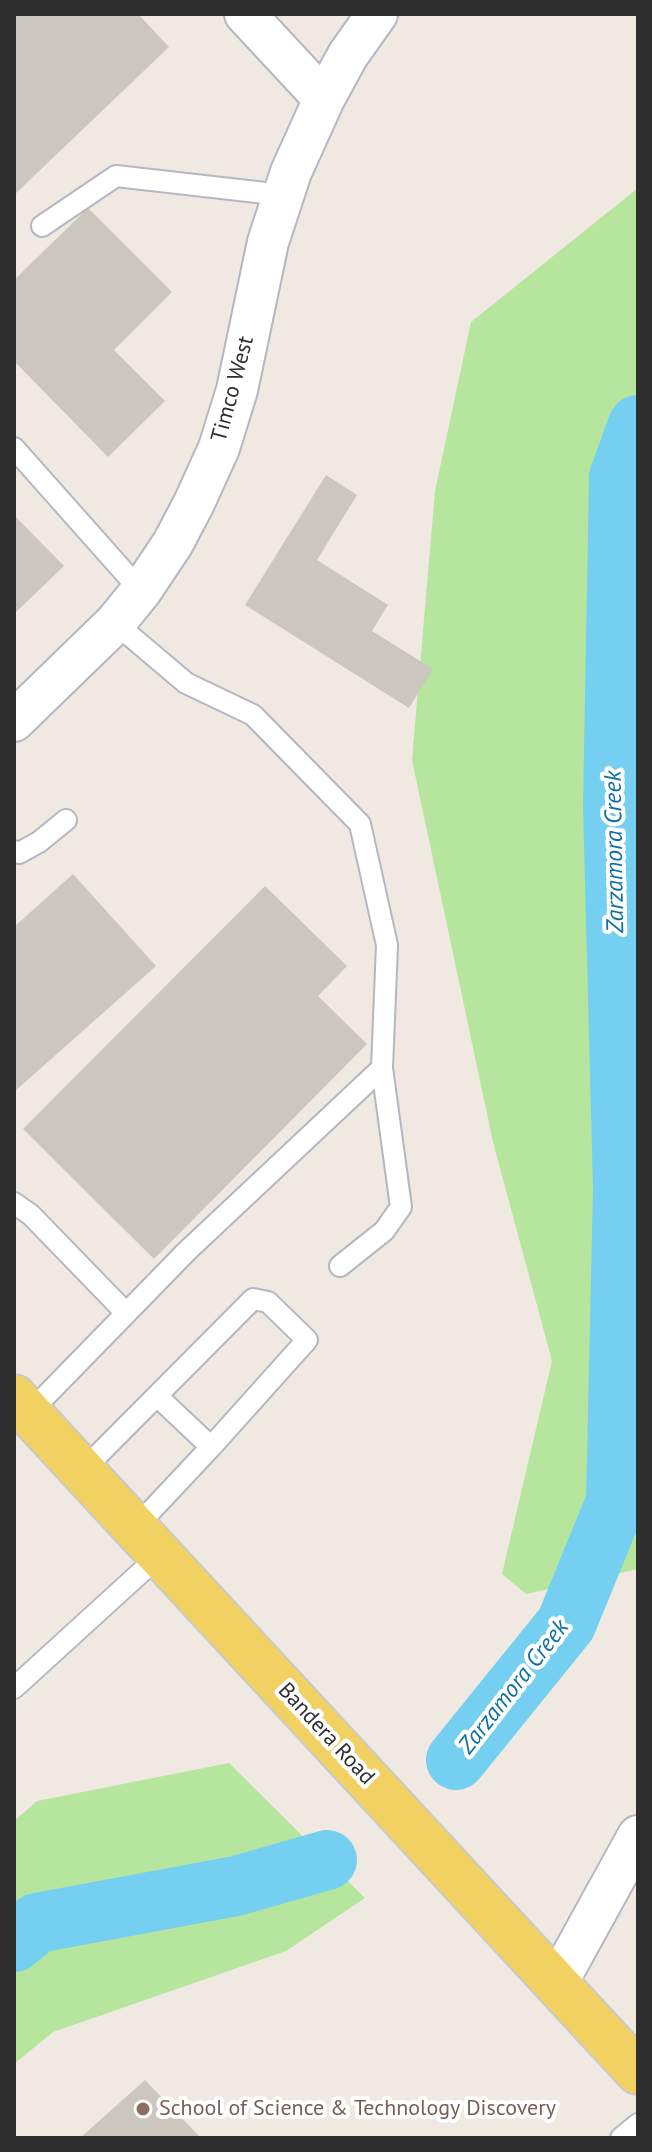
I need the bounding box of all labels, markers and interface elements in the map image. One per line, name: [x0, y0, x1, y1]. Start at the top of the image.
street label: Timco West: [206, 333, 260, 445]
water label: Zarzamora Creek: [599, 771, 631, 933]
water label: Zarzamora Creek: [453, 1614, 575, 1760]
street label: Bandera Road: [272, 1678, 380, 1790]
place label: School of Science & Technology Discovery: [159, 2096, 556, 2122]
marker: School of Science & Technology Discovery: [134, 2100, 152, 2118]

